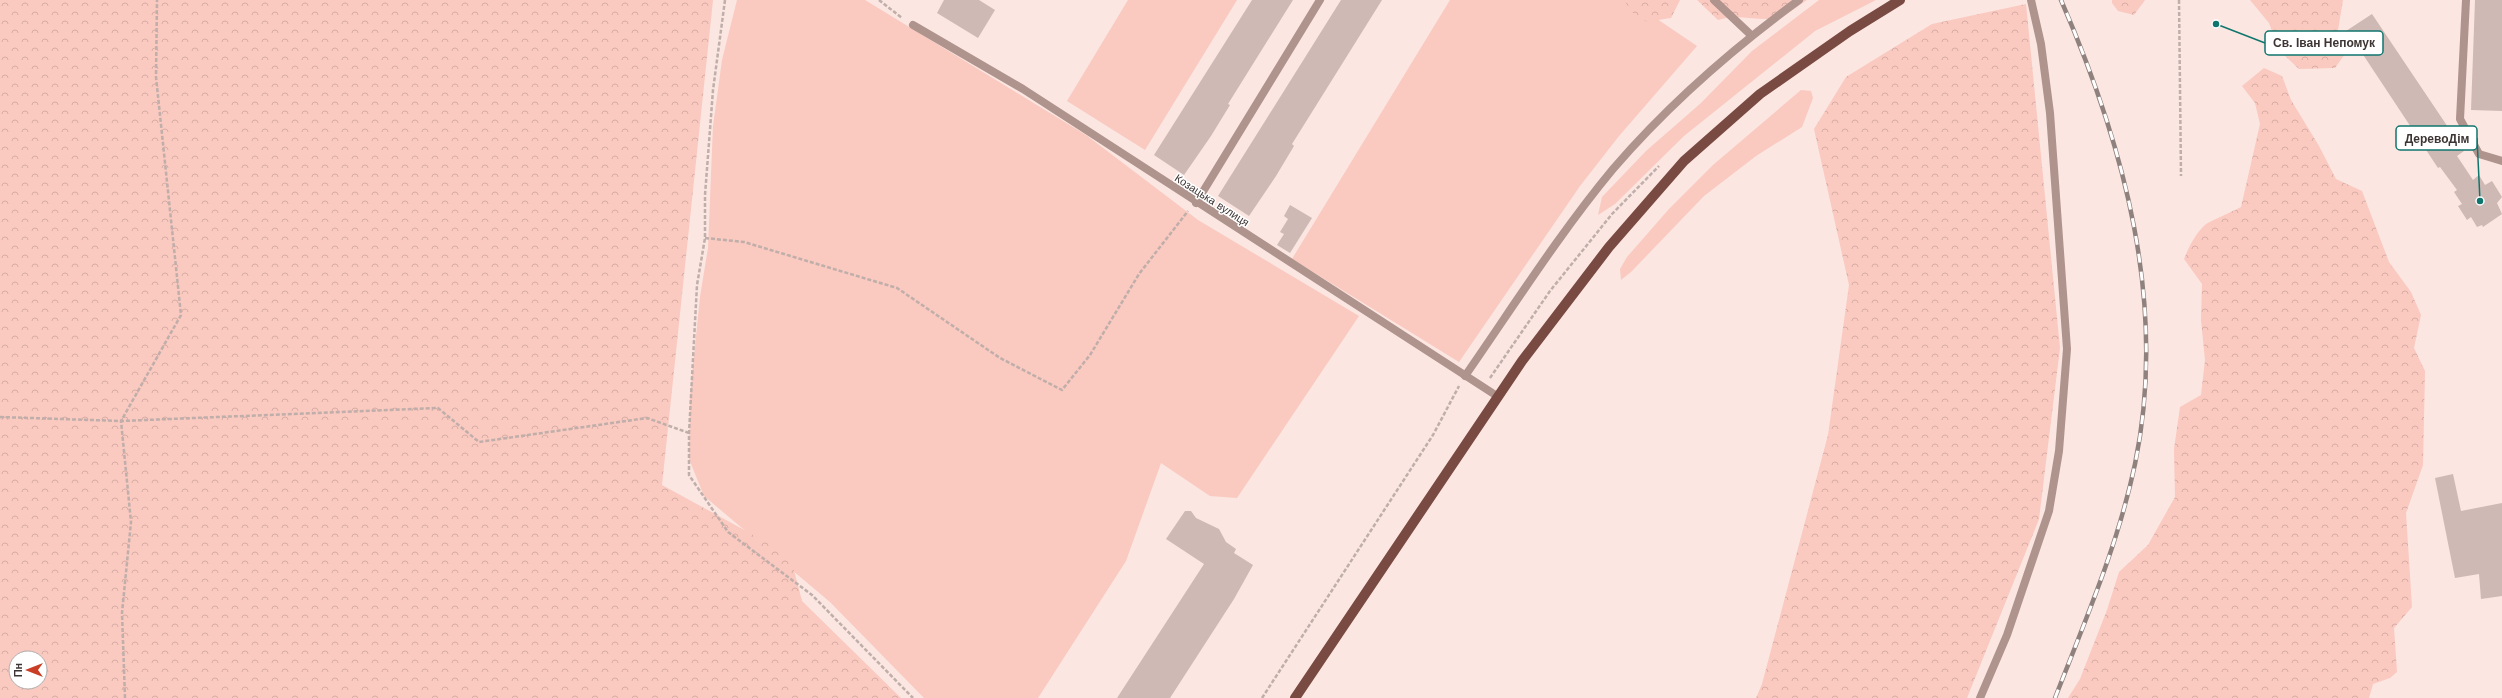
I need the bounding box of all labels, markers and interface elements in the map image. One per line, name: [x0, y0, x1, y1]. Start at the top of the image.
callout: Св. Іван Непомук: [2265, 31, 2383, 55]
text: Св. Іван Непомук: [2273, 36, 2376, 50]
callout: ДеревоДім: [2396, 126, 2477, 150]
text: ДеревоДім: [2405, 132, 2469, 146]
street label: Козацька вулиця: [1172, 171, 1251, 229]
north arrow: [8, 650, 48, 690]
text: Пн: [12, 663, 25, 677]

